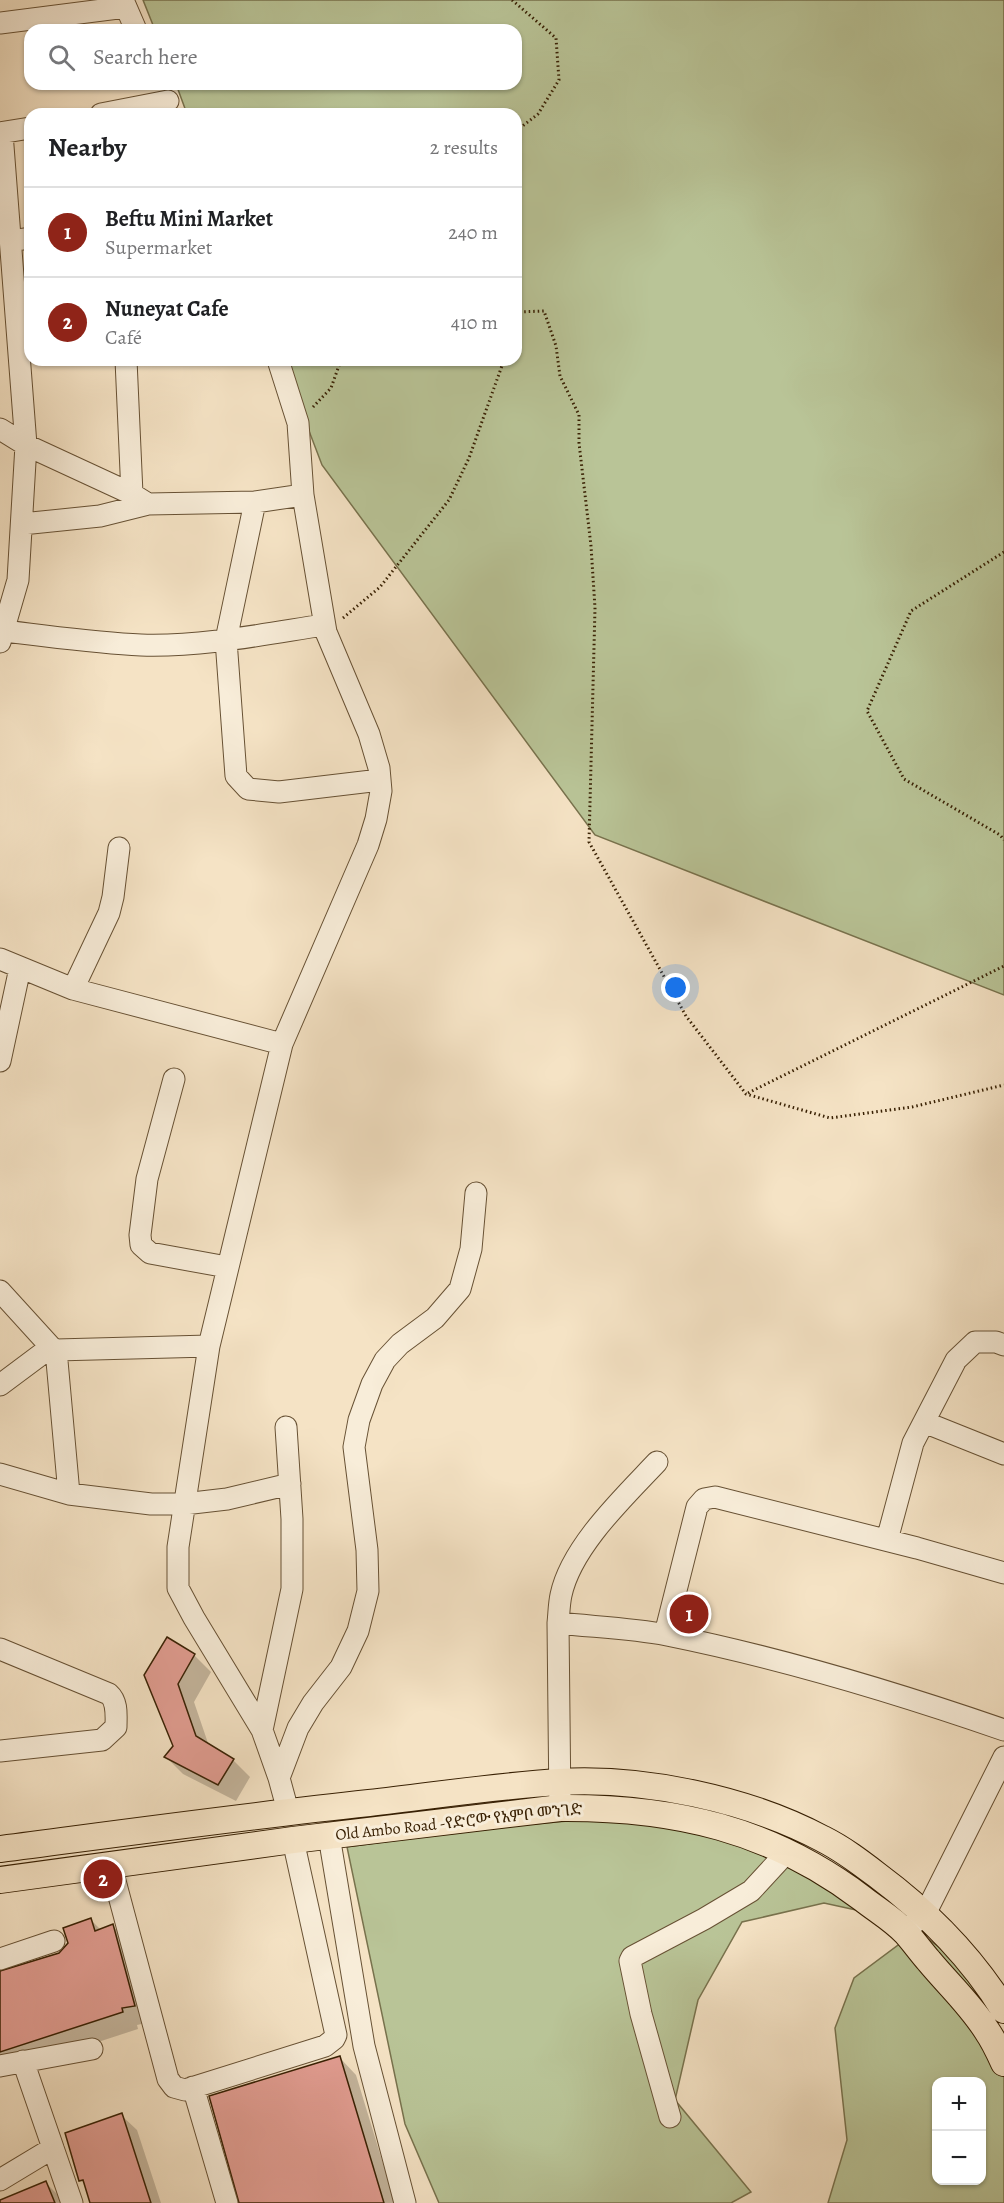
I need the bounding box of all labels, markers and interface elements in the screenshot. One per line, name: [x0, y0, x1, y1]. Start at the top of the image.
search box: [24, 24, 522, 90]
icon: search: [45, 41, 78, 74]
text: Search here: [93, 42, 198, 72]
text: Nearby: [48, 130, 127, 165]
text: 2 results: [430, 134, 498, 161]
text: Beftu Mini Market: [105, 204, 273, 234]
text: 1: [64, 219, 71, 246]
text: 240 m: [448, 219, 498, 246]
text: Supermarket: [105, 234, 212, 261]
text: Nuneyat Cafe: [105, 294, 229, 324]
text: 2: [63, 309, 72, 336]
text: 410 m: [451, 309, 498, 336]
text: Café: [105, 324, 142, 351]
your location: [661, 973, 690, 1002]
pin: 1: [670, 1592, 708, 1636]
street label: Old Ambo Road -የድሮው የአምቦ መንገድ: [334, 1798, 584, 1846]
pin: 2: [84, 1856, 122, 1902]
map controls: [932, 2077, 986, 2185]
button: +: [932, 2077, 986, 2131]
button: −: [932, 2131, 986, 2185]

